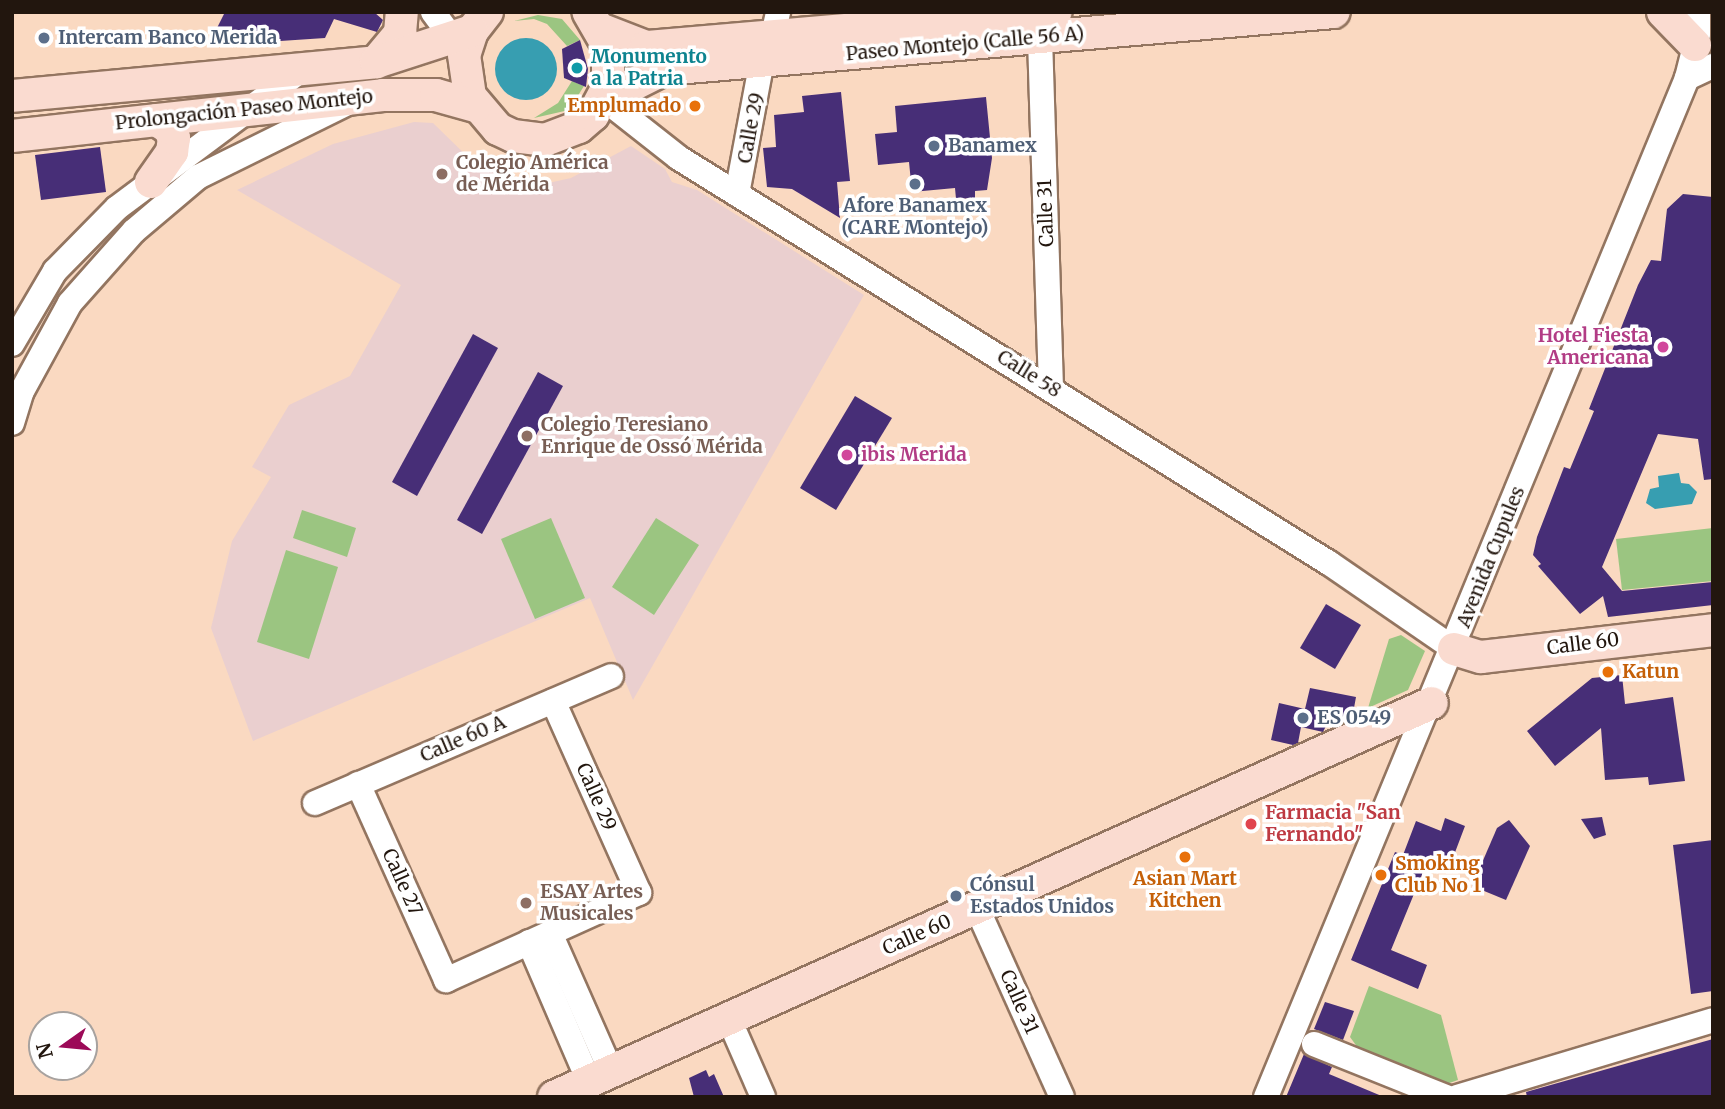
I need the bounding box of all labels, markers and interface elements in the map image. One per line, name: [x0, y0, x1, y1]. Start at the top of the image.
street label: Paseo Montejo (Calle 56 A): [845, 22, 1085, 66]
place label: Intercam Banco Merida: [58, 27, 277, 49]
marker: Intercam Banco Merida: [36, 30, 52, 46]
place label: Monumento a la Patria: [591, 46, 707, 90]
marker: Monumento a la Patria: [569, 60, 585, 76]
street label: Prolongación Paseo Montejo: [114, 85, 374, 135]
street label: Calle 29: [734, 91, 768, 165]
place label: Emplumado: [567, 95, 681, 117]
marker: Emplumado: [687, 98, 703, 114]
place label: Banamex: [948, 135, 1037, 157]
marker: Banamex: [926, 138, 942, 154]
place label: Colegio América de Mérida: [456, 152, 609, 196]
marker: Colegio América de Mérida: [434, 166, 450, 182]
marker: Afore Banamex (CARE Montejo): [907, 176, 923, 192]
street label: Calle 31: [1033, 179, 1059, 247]
place label: Afore Banamex (CARE Montejo): [842, 195, 988, 239]
place label: Hotel Fiesta Americana: [1538, 325, 1649, 369]
marker: Hotel Fiesta Americana: [1655, 339, 1671, 355]
street label: Calle 58: [993, 346, 1065, 402]
place label: Colegio Teresiano Enrique de Ossó Mérida: [541, 414, 763, 458]
marker: Colegio Teresiano Enrique de Ossó Mérida: [519, 428, 535, 444]
place label: ibis Merida: [861, 444, 967, 466]
marker: ibis Merida: [839, 447, 855, 463]
street label: Avenida Cupules: [1452, 483, 1530, 631]
street label: Calle 60: [1546, 628, 1620, 660]
place label: Katun: [1622, 661, 1679, 683]
marker: Katun: [1600, 664, 1616, 680]
place label: ES 0549: [1317, 707, 1391, 729]
marker: ES 0549: [1295, 710, 1311, 726]
street label: Calle 60 A: [417, 711, 509, 767]
street label: Calle 29: [571, 760, 621, 834]
place label: Farmacia "San Fernando": [1265, 802, 1401, 846]
marker: Farmacia "San Fernando": [1243, 816, 1259, 832]
street label: Calle 27: [377, 845, 427, 919]
marker: Asian Mart Kitchen: [1177, 849, 1193, 865]
place label: Smoking Club No 1: [1395, 853, 1481, 897]
marker: Smoking Club No 1: [1373, 867, 1389, 883]
place label: Asian Mart Kitchen: [1133, 868, 1237, 912]
place label: Cónsul Estados Unidos: [970, 874, 1114, 918]
place label: ESAY Artes Musicales: [540, 881, 643, 925]
marker: Cónsul Estados Unidos: [948, 888, 964, 904]
marker: ESAY Artes Musicales: [518, 895, 534, 911]
street label: Calle 60: [879, 910, 955, 960]
street label: Calle 31: [995, 966, 1043, 1038]
north arrow: [28, 1011, 98, 1081]
text: N: [31, 1041, 58, 1061]

